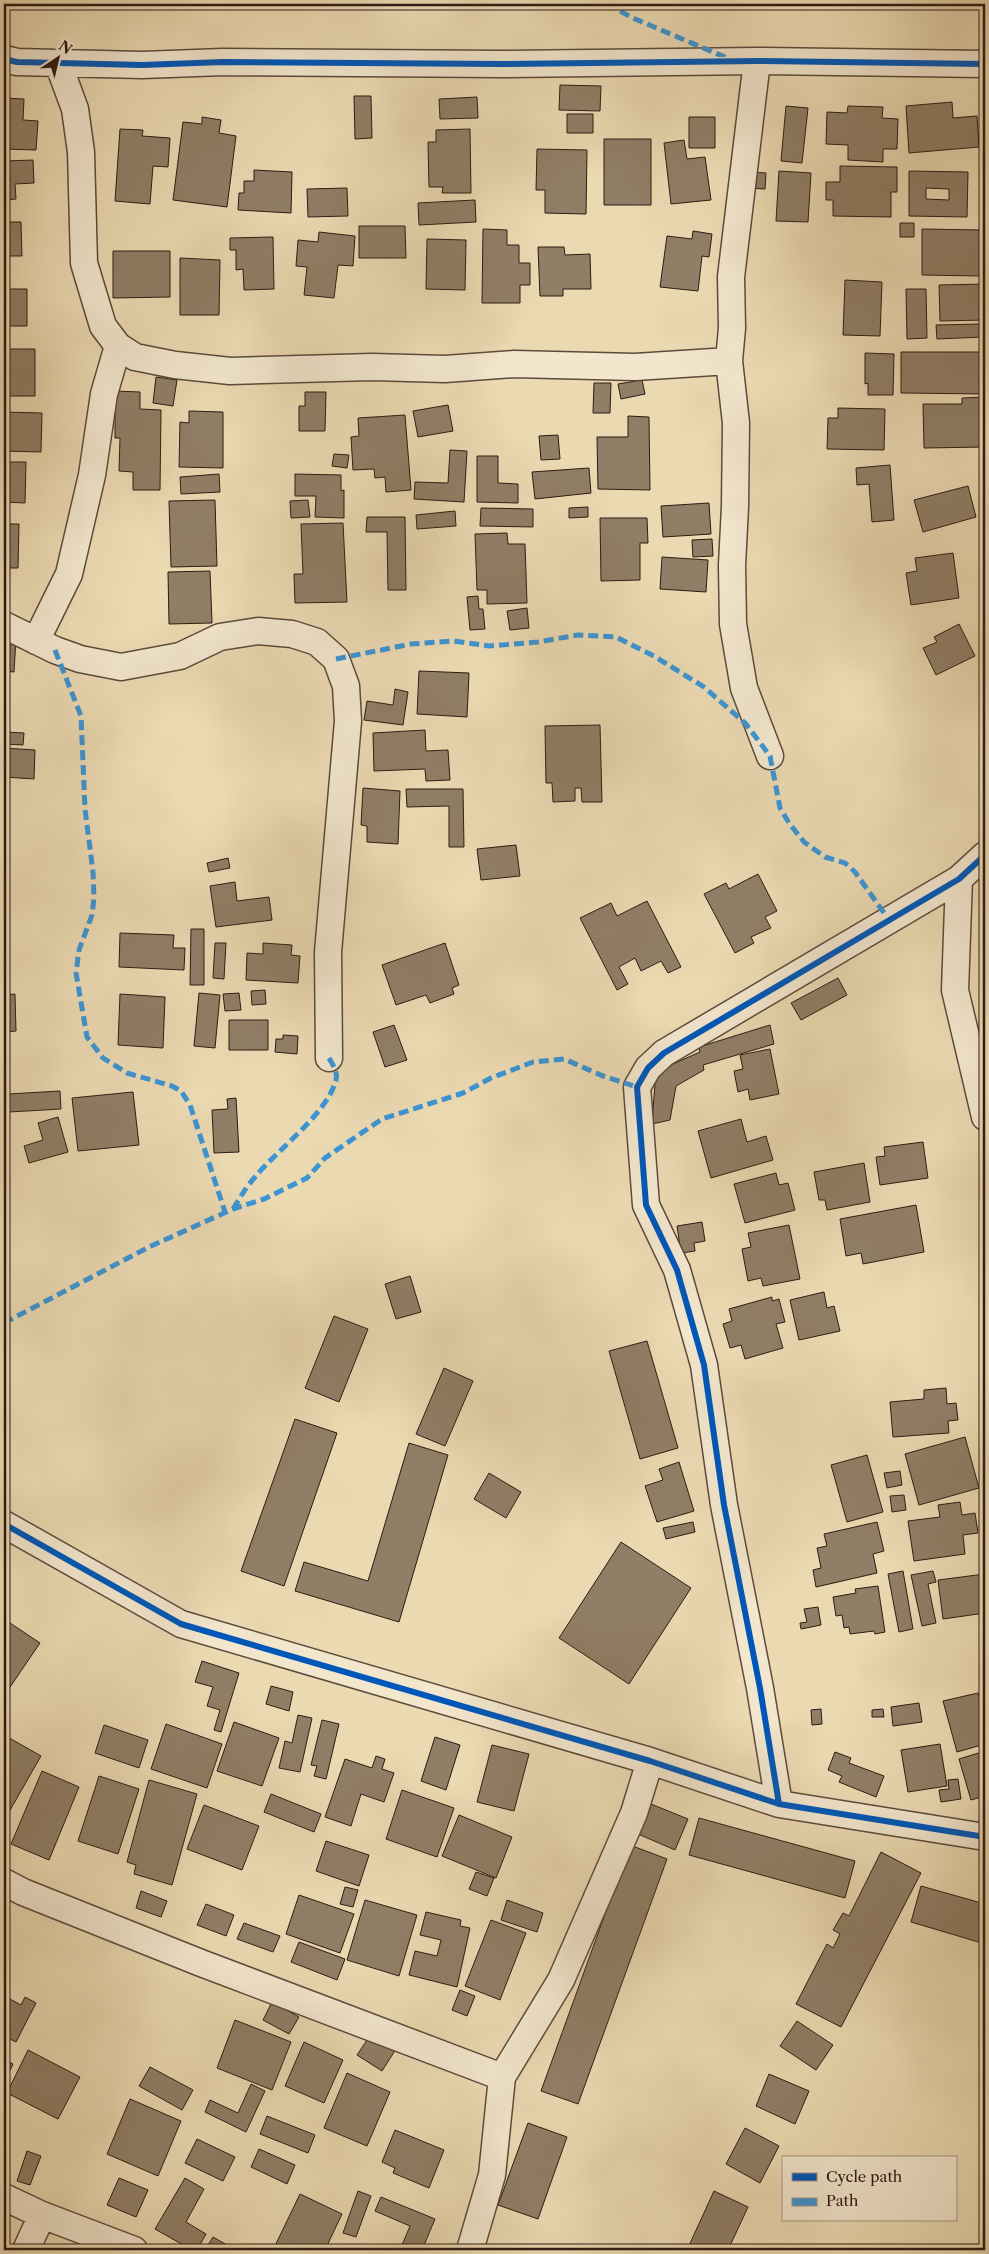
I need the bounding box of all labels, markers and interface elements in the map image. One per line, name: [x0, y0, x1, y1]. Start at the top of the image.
north arrow: [32, 32, 82, 82]
text: N: [55, 36, 76, 58]
legend: [782, 2156, 956, 2222]
text: Cycle path: [826, 2167, 903, 2186]
text: Path: [826, 2191, 859, 2210]

